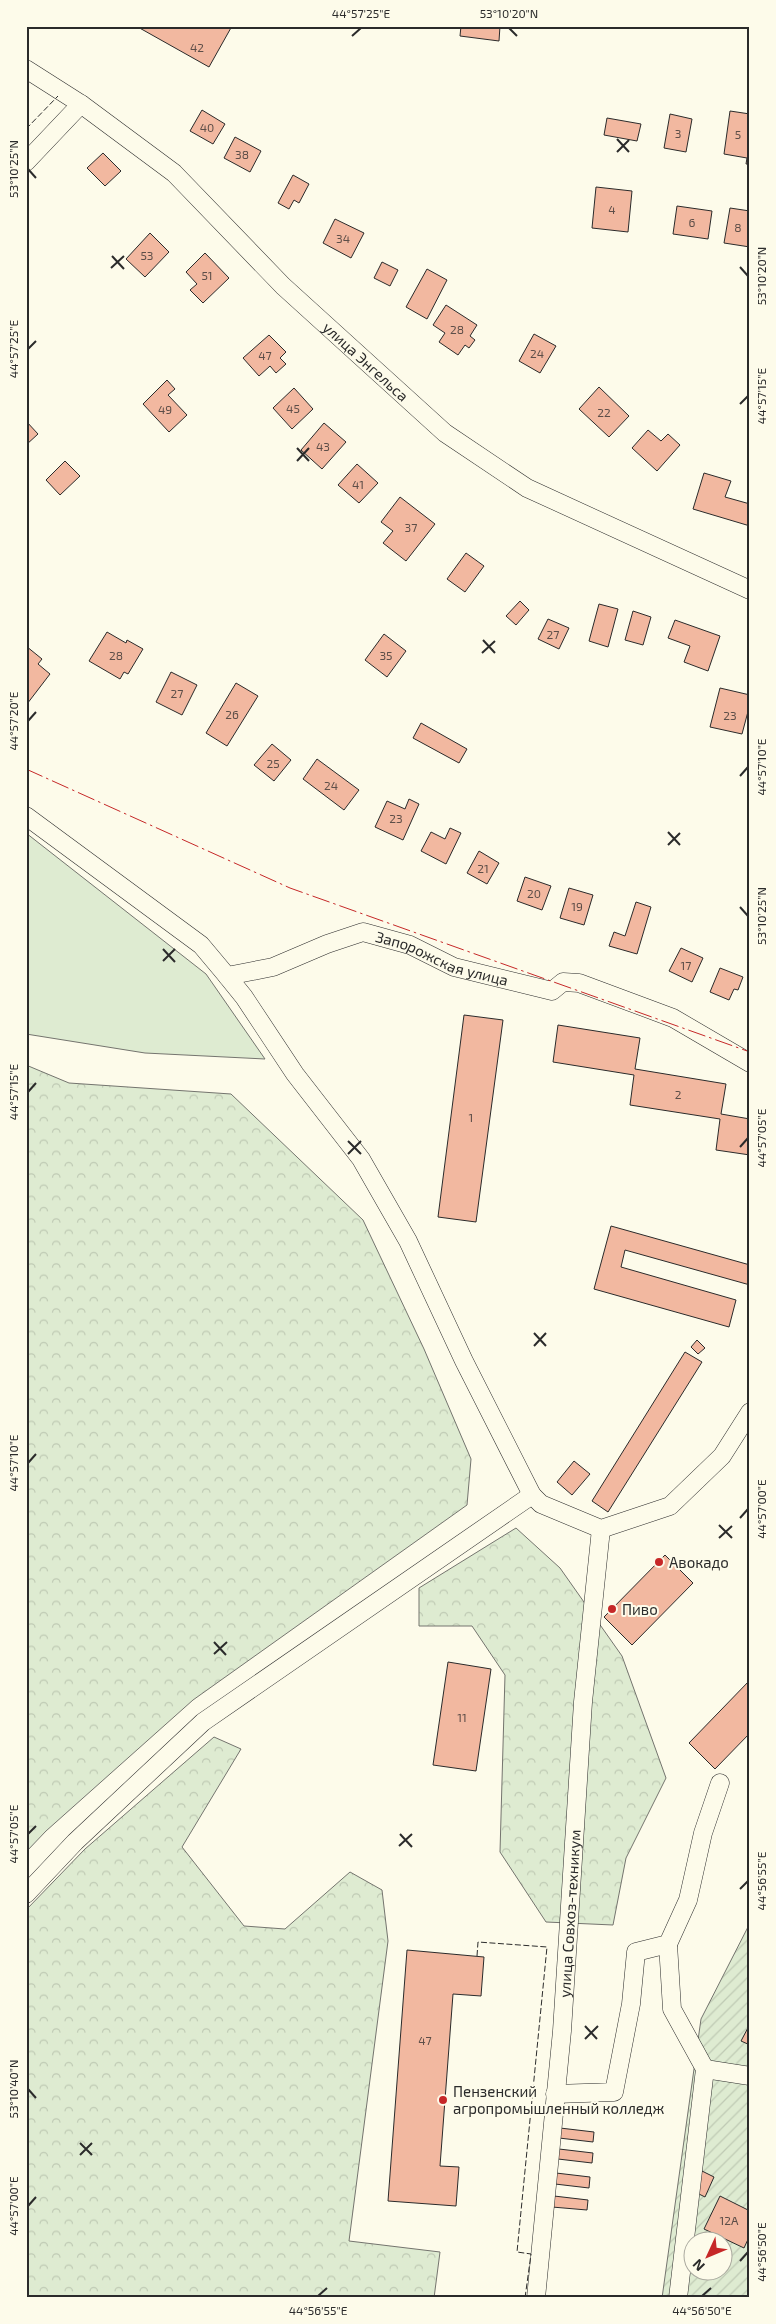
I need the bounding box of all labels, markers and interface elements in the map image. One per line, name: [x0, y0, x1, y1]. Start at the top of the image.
text: 44°57'25"E: [332, 6, 390, 20]
text: 53°10'20"N: [480, 6, 538, 20]
house number: 42: [190, 40, 204, 54]
house number: 40: [200, 120, 214, 134]
house number: 3: [675, 126, 681, 140]
house number: 5: [735, 127, 741, 141]
text: 53°10'25"N: [6, 140, 20, 198]
house number: 38: [235, 147, 249, 161]
house number: 4: [608, 202, 616, 216]
house number: 6: [689, 215, 696, 229]
house number: 8: [734, 220, 742, 234]
house number: 34: [336, 231, 350, 245]
text: 53°10'20"N: [754, 247, 768, 305]
house number: 53: [140, 248, 154, 262]
house number: 51: [201, 268, 213, 282]
street label: улица Энгельса: [319, 318, 413, 405]
text: 44°57'25"E: [6, 320, 20, 378]
house number: 28: [450, 322, 464, 336]
house number: 24: [530, 346, 544, 360]
house number: 47: [258, 348, 272, 362]
text: 44°57'15"E: [754, 368, 768, 424]
house number: 45: [286, 401, 300, 415]
house number: 49: [158, 402, 172, 416]
house number: 22: [597, 405, 611, 419]
house number: 43: [316, 439, 330, 453]
house number: 41: [352, 477, 364, 491]
house number: 37: [405, 520, 417, 534]
house number: 27: [547, 627, 559, 641]
house number: 28: [109, 648, 123, 662]
house number: 35: [379, 648, 393, 662]
house number: 27: [171, 686, 183, 700]
text: 44°57'20"E: [6, 691, 20, 751]
house number: 26: [225, 707, 239, 721]
house number: 23: [723, 708, 737, 722]
text: 44°57'10"E: [754, 738, 768, 796]
house number: 25: [266, 756, 280, 770]
house number: 24: [324, 778, 338, 792]
house number: 23: [389, 811, 403, 825]
house number: 21: [477, 861, 489, 875]
house number: 20: [527, 886, 541, 900]
text: 53°10'25"N: [754, 887, 768, 945]
house number: 19: [571, 899, 583, 913]
street label: Запорожская улица: [374, 927, 510, 989]
house number: 17: [681, 958, 691, 972]
text: 44°57'15"E: [6, 1064, 20, 1120]
house number: 2: [675, 1087, 682, 1101]
text: 44°57'05"E: [754, 1108, 768, 1167]
house number: 1: [469, 1110, 473, 1124]
text: 44°57'10"E: [6, 1434, 20, 1492]
text: 44°57'00"E: [754, 1479, 768, 1539]
place label: Авокадо: [669, 1553, 729, 1571]
marker: Авокадо: [653, 1556, 665, 1568]
place label: Пиво: [622, 1600, 658, 1618]
marker: Пиво: [606, 1603, 618, 1615]
house number: 11: [457, 1710, 467, 1724]
text: 44°57'05"E: [6, 1804, 20, 1863]
street label: улица Совхоз-техникум: [555, 1829, 584, 1998]
text: 44°56'55"E: [754, 1851, 768, 1910]
house number: 47: [418, 2033, 432, 2047]
text: 53°10'40"N: [6, 2059, 20, 2119]
place label: Пензенский агропромышленный колледж: [453, 2082, 665, 2117]
marker: Пензенский агропромышленный колледж: [437, 2094, 449, 2106]
text: 44°57'00"E: [6, 2176, 20, 2236]
house number: 12А: [720, 2213, 739, 2227]
text: 44°56'50"E: [754, 2222, 768, 2282]
north arrow: [684, 2232, 734, 2282]
text: N: [689, 2256, 708, 2275]
text: 44°56'55"E: [289, 2303, 348, 2317]
text: 44°56'50"E: [672, 2303, 732, 2317]

